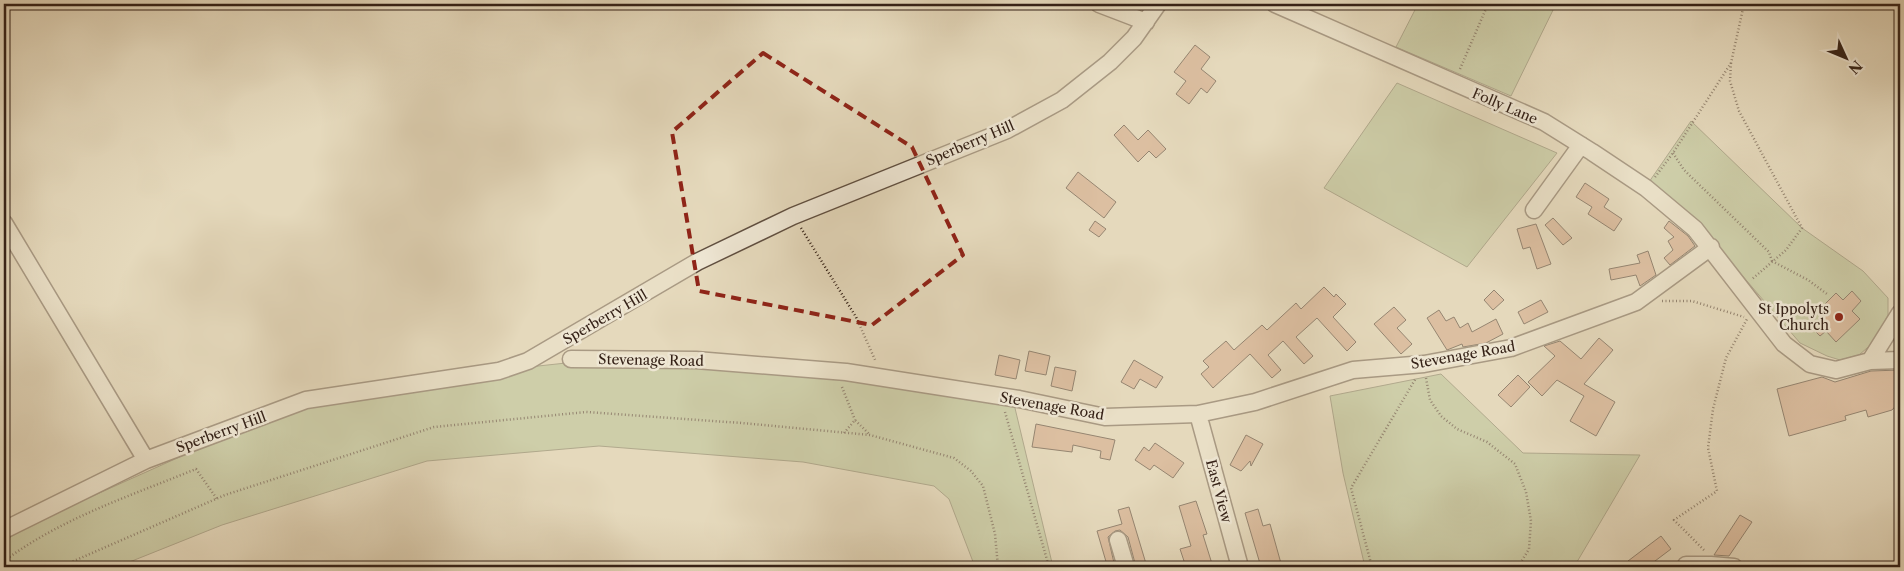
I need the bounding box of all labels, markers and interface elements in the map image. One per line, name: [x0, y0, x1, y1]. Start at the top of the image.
north arrow: [1822, 32, 1872, 82]
text: N: [1845, 56, 1866, 78]
street label: Folly Lane: [1469, 84, 1541, 128]
street label: Sperberry Hill: [923, 116, 1017, 170]
street label: Sperberry Hill: [560, 286, 650, 348]
place label: St Ippolyts Church: [1758, 300, 1829, 334]
marker: St Ippolyts Church: [1833, 311, 1845, 323]
street label: Stevenage Road: [1409, 337, 1517, 373]
street label: Stevenage Road: [598, 350, 704, 370]
street label: Stevenage Road: [998, 388, 1106, 424]
street label: Sperberry Hill: [174, 407, 268, 457]
street label: East View: [1202, 457, 1236, 525]

